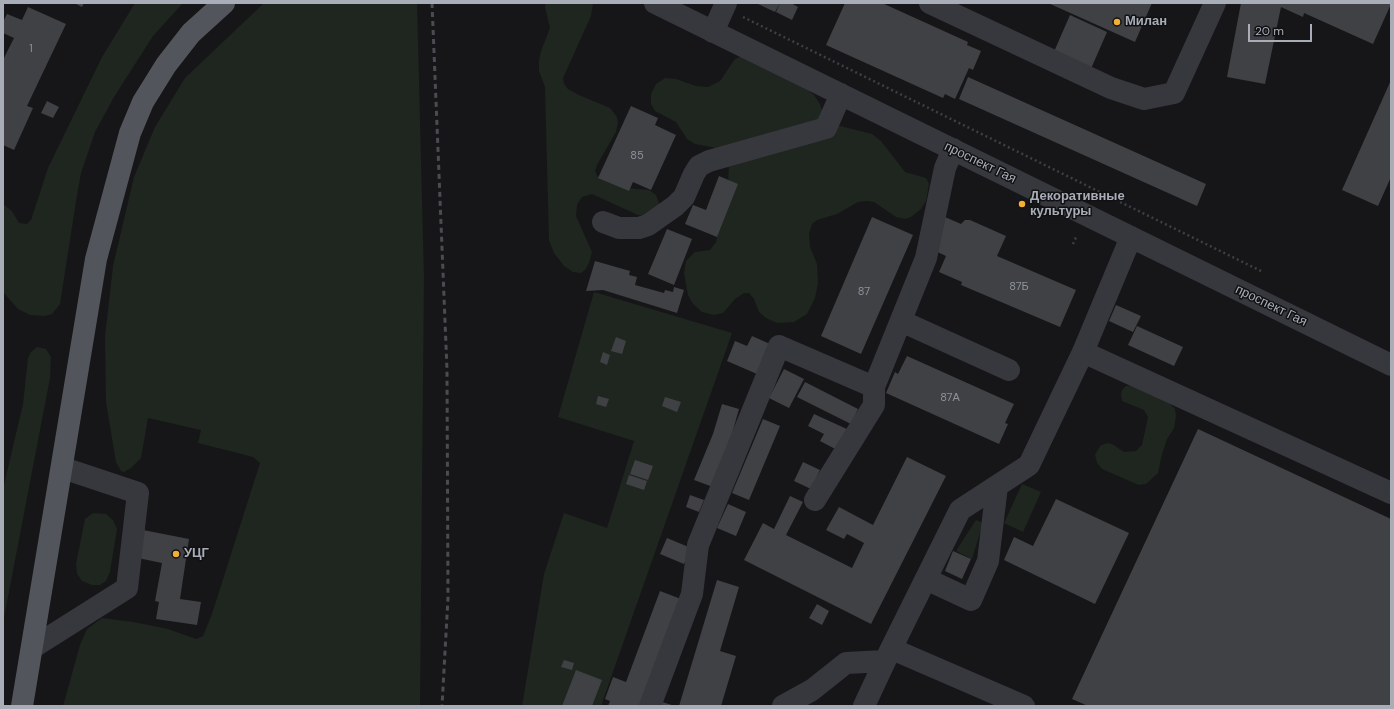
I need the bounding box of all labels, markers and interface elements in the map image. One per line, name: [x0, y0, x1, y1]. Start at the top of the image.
place label: Милан: [1125, 14, 1167, 30]
scale bar: [1250, 16, 1314, 42]
marker: Милан: [1112, 17, 1122, 27]
text: 20 m: [1255, 23, 1284, 39]
house number: 1: [29, 42, 33, 56]
street label: проспект Гая: [941, 139, 1019, 187]
house number: 85: [630, 149, 644, 163]
place label: Декоративные культуры: [1030, 189, 1125, 220]
marker: Декоративные культуры: [1017, 199, 1027, 209]
house number: 87Б: [1009, 280, 1029, 294]
street label: проспект Гая: [1232, 282, 1310, 330]
house number: 87: [858, 285, 870, 299]
house number: 87А: [940, 391, 960, 405]
place label: УЦГ: [184, 546, 209, 562]
marker: УЦГ: [171, 549, 181, 559]

